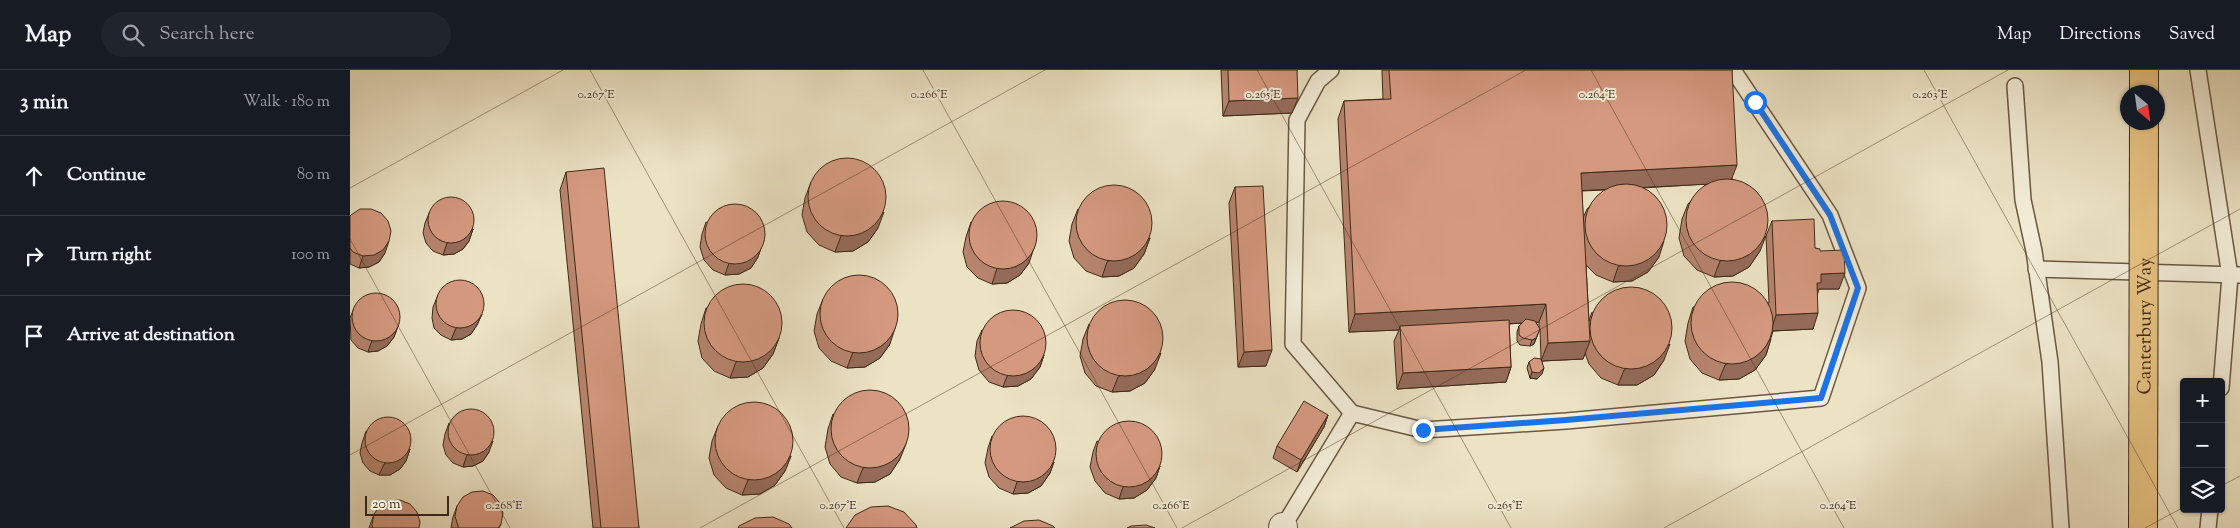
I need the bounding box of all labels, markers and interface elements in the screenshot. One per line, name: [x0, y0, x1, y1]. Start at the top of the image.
search box: [101, 12, 451, 57]
text: Map: [25, 18, 71, 52]
icon: search: [119, 21, 147, 49]
text: Search here: [159, 21, 255, 48]
text: Map: [1997, 22, 2032, 48]
text: Directions: [2060, 22, 2141, 48]
text: Saved: [2169, 22, 2215, 48]
north arrow: [2120, 85, 2165, 130]
text: 0.267°E: [578, 86, 615, 104]
text: 0.266°E: [911, 86, 948, 104]
text: 0.265°E: [1245, 86, 1281, 104]
text: 0.264°E: [1579, 86, 1616, 104]
text: 0.263°E: [1912, 86, 1949, 104]
text: 3 min: [20, 88, 69, 118]
text: Walk · 180 m: [243, 91, 330, 114]
route start: [1744, 91, 1767, 114]
icon: ahead: [20, 162, 48, 190]
text: Continue: [67, 162, 146, 189]
text: 80 m: [297, 164, 330, 187]
icon: right: [20, 242, 48, 270]
text: Turn right: [67, 242, 151, 269]
text: 100 m: [291, 244, 330, 267]
street label: Canterbury Way: [2132, 257, 2160, 395]
icon: arrive: [20, 322, 48, 350]
text: Arrive at destination: [67, 322, 235, 349]
map controls: [2180, 378, 2225, 513]
button: +: [2180, 378, 2225, 423]
route end: [1412, 419, 1435, 442]
button: −: [2180, 423, 2225, 468]
button: layers: [2180, 468, 2225, 513]
scale bar: [365, 493, 449, 516]
text: 20 m: [372, 495, 401, 515]
text: 0.268°E: [486, 497, 523, 515]
text: 0.267°E: [820, 497, 857, 515]
text: 0.266°E: [1153, 497, 1190, 515]
text: 0.265°E: [1487, 497, 1523, 515]
text: 0.264°E: [1820, 497, 1857, 515]

